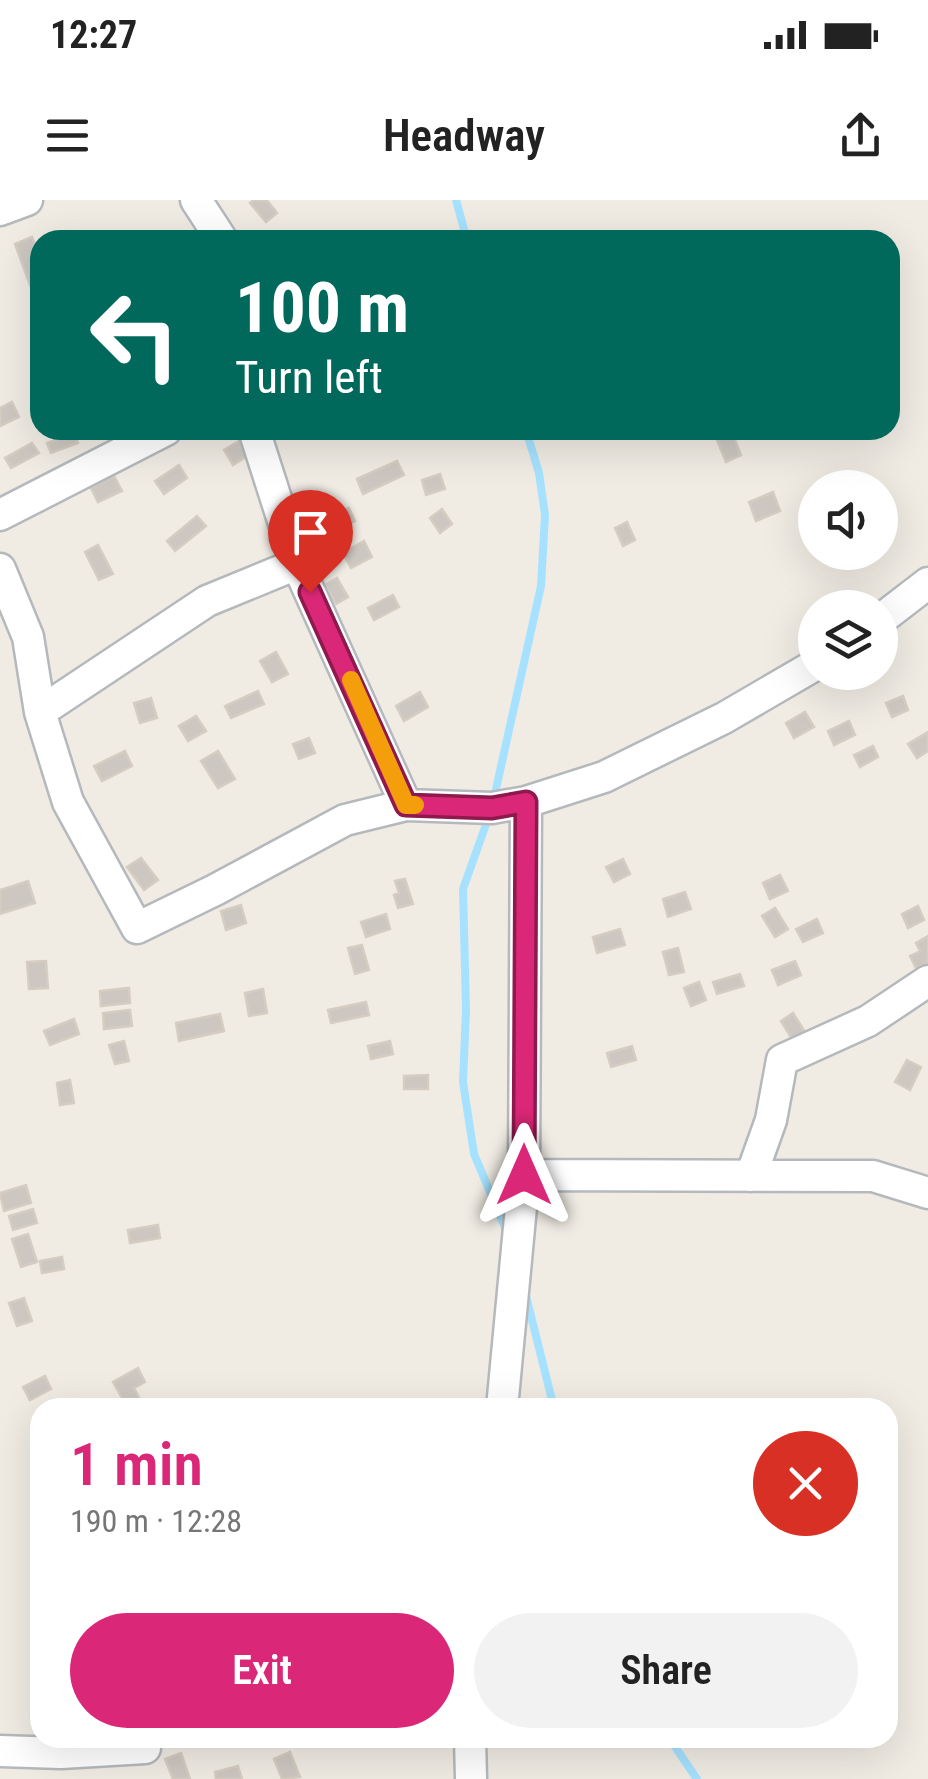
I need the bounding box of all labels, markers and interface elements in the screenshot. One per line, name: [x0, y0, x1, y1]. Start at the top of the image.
text: 12:27: [50, 13, 137, 57]
icon: menu: [40, 108, 95, 163]
icon: share: [833, 108, 888, 163]
text: Headway: [383, 109, 545, 162]
text: 100 m: [235, 267, 409, 349]
icon: left: [70, 270, 200, 400]
text: Turn left: [235, 351, 383, 404]
map controls: [798, 470, 898, 690]
button: sound: [798, 470, 898, 570]
pin: [268, 490, 353, 593]
icon: arrive: [283, 505, 338, 560]
button: layers: [798, 590, 898, 690]
position arrow: [472, 1123, 576, 1227]
text: 1 min: [70, 1429, 203, 1500]
button: close: [753, 1431, 858, 1536]
text: 190 m · 12:28: [70, 1502, 242, 1540]
button: Exit: [70, 1613, 454, 1728]
button: Share: [474, 1613, 858, 1728]

